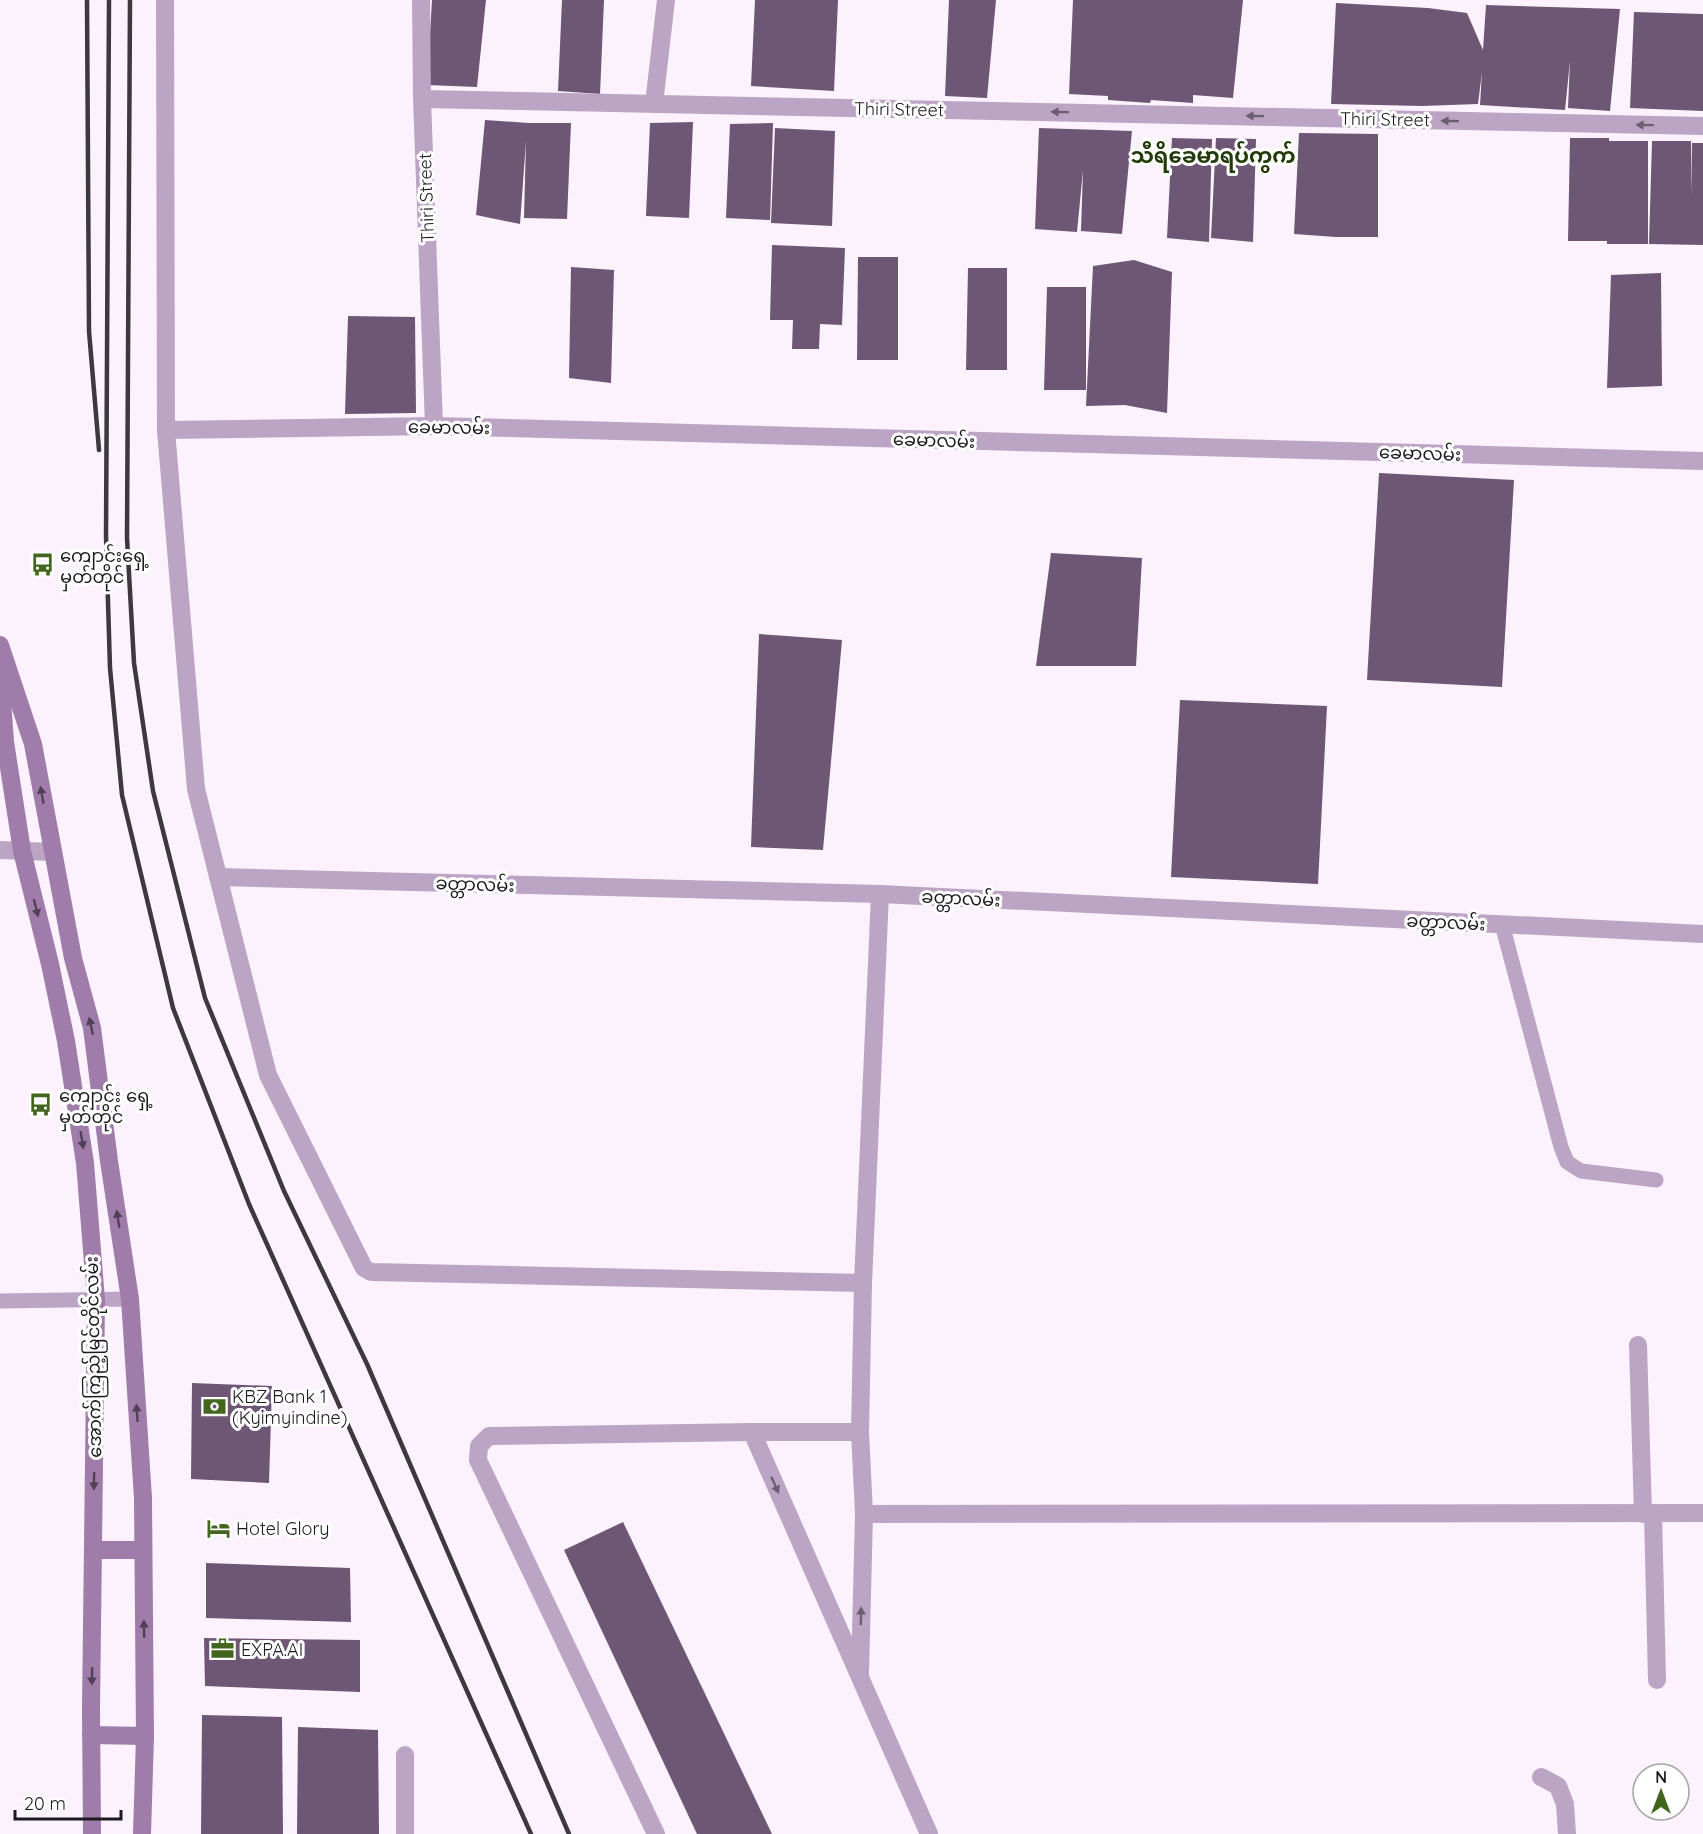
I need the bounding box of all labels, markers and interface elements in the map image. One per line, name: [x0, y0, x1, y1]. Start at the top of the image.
street label: Thiri Street: [854, 97, 944, 121]
street label: Thiri Street: [1340, 107, 1430, 131]
one-way arrow: [1050, 108, 1069, 117]
one-way arrow: [1245, 112, 1264, 121]
one-way arrow: [1440, 116, 1459, 125]
one-way arrow: [1635, 120, 1654, 129]
district label: သီရိခေမာရပ်ကွက်: [1130, 140, 1296, 173]
street label: Thiri Street: [413, 153, 439, 243]
street label: ခေမာလမ်း: [408, 414, 490, 439]
street label: ခေမာလမ်း: [892, 426, 976, 453]
street label: ခေမာလမ်း: [1378, 439, 1462, 466]
place label: ကျောင်းရှေ့ မှတ်တိုင်: [60, 543, 149, 592]
bus stop icon: ကျောင်းရှေ့ မှတ်တိုင်: [29, 552, 55, 578]
one-way arrow: [37, 785, 46, 804]
street label: ခတ္တာလမ်း: [435, 870, 515, 901]
street label: ခတ္တာလမ်း: [921, 883, 1001, 916]
one-way arrow: [32, 899, 41, 917]
street label: ခတ္တာလမ်း: [1406, 907, 1486, 940]
one-way arrow: [86, 1016, 95, 1035]
place label: ကျောင်း ရှေ့ မှတ်တိုင်: [59, 1083, 153, 1132]
bus stop icon: ကျောင်း ရှေ့ မှတ်တိုင်: [28, 1092, 54, 1118]
one-way arrow: [77, 1131, 86, 1150]
one-way arrow: [113, 1209, 122, 1228]
street label: အောက်ကြည့်မြင်တိုင်လမ်း: [78, 1256, 110, 1458]
place label: KBZ Bank 1 (Kyimyindine): [232, 1385, 347, 1429]
bank icon: KBZ Bank 1 (Kyimyindine): [201, 1393, 227, 1419]
one-way arrow: [133, 1403, 142, 1422]
one-way arrow: [89, 1472, 99, 1491]
one-way arrow: [771, 1476, 781, 1494]
hotel icon: Hotel Glory: [205, 1515, 231, 1541]
place label: Hotel Glory: [236, 1517, 330, 1540]
one-way arrow: [856, 1606, 866, 1625]
one-way arrow: [139, 1619, 149, 1638]
office icon: EXPA.AI: [210, 1636, 236, 1662]
place label: EXPA.AI: [241, 1638, 303, 1661]
one-way arrow: [87, 1667, 96, 1686]
north arrow: [1631, 1762, 1691, 1822]
text: N: [1655, 1767, 1667, 1787]
scale bar: [15, 1783, 122, 1821]
text: 20 m: [24, 1792, 66, 1815]

